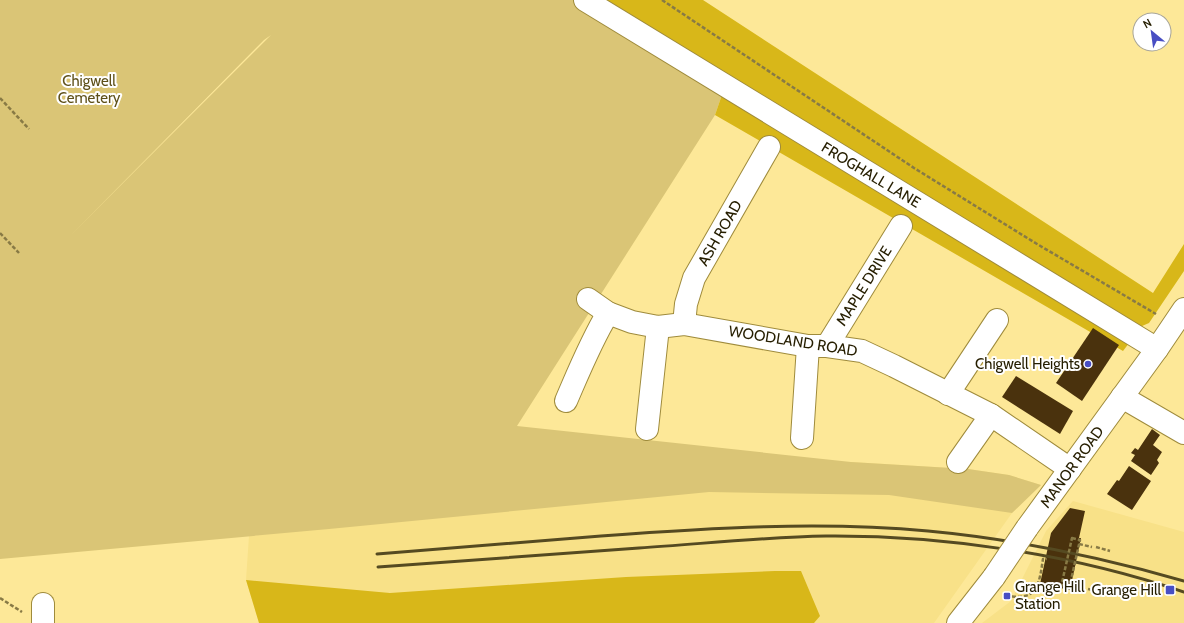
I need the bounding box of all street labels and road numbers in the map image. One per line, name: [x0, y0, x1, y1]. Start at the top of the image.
street label: FROGHALL LANE: [818, 138, 924, 212]
street label: ASH ROAD: [694, 197, 746, 269]
street label: MAPLE DRIVE: [832, 243, 896, 329]
street label: WOODLAND ROAD: [727, 322, 859, 360]
street label: MANOR ROAD: [1036, 423, 1108, 511]

